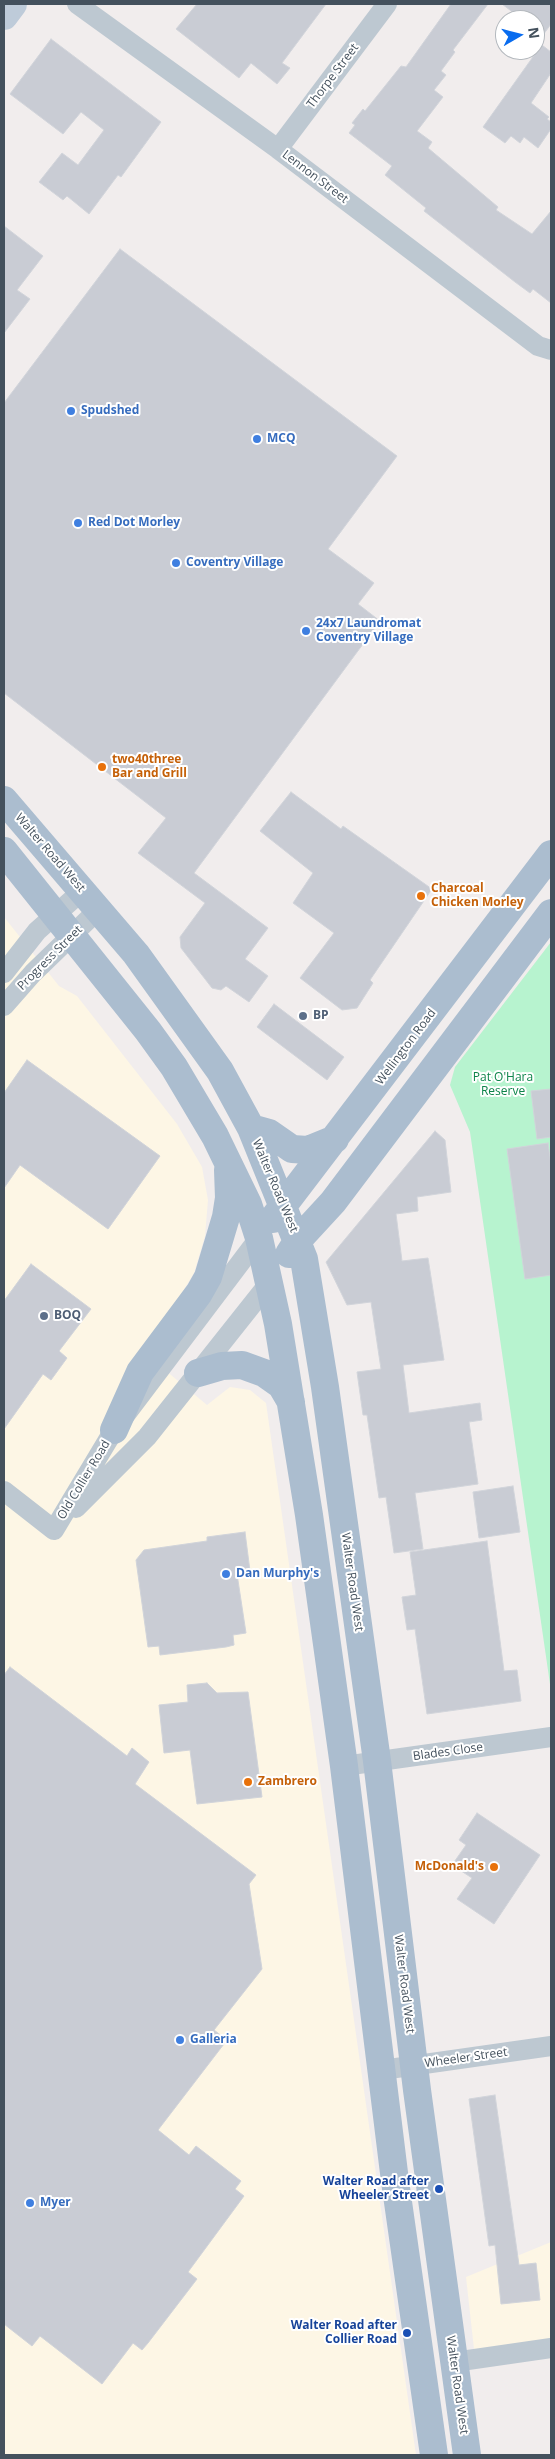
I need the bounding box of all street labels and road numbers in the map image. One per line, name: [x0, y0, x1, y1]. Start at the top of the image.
street label: Thorpe Street: [304, 41, 362, 111]
street label: Lennon Street: [279, 147, 351, 207]
street label: Walter Road West: [12, 811, 88, 895]
street label: Progress Street: [15, 923, 85, 993]
street label: Wellington Road: [373, 1006, 439, 1088]
street label: Walter Road West: [249, 1137, 301, 1235]
street label: Old Collier Road: [55, 1438, 113, 1522]
street label: Walter Road West: [338, 1532, 366, 1632]
street label: Blades Close: [412, 1740, 484, 1764]
street label: Walter Road West: [391, 1934, 417, 2034]
street label: Wheeler Street: [424, 2045, 508, 2071]
street label: Walter Road West: [443, 2335, 471, 2435]

